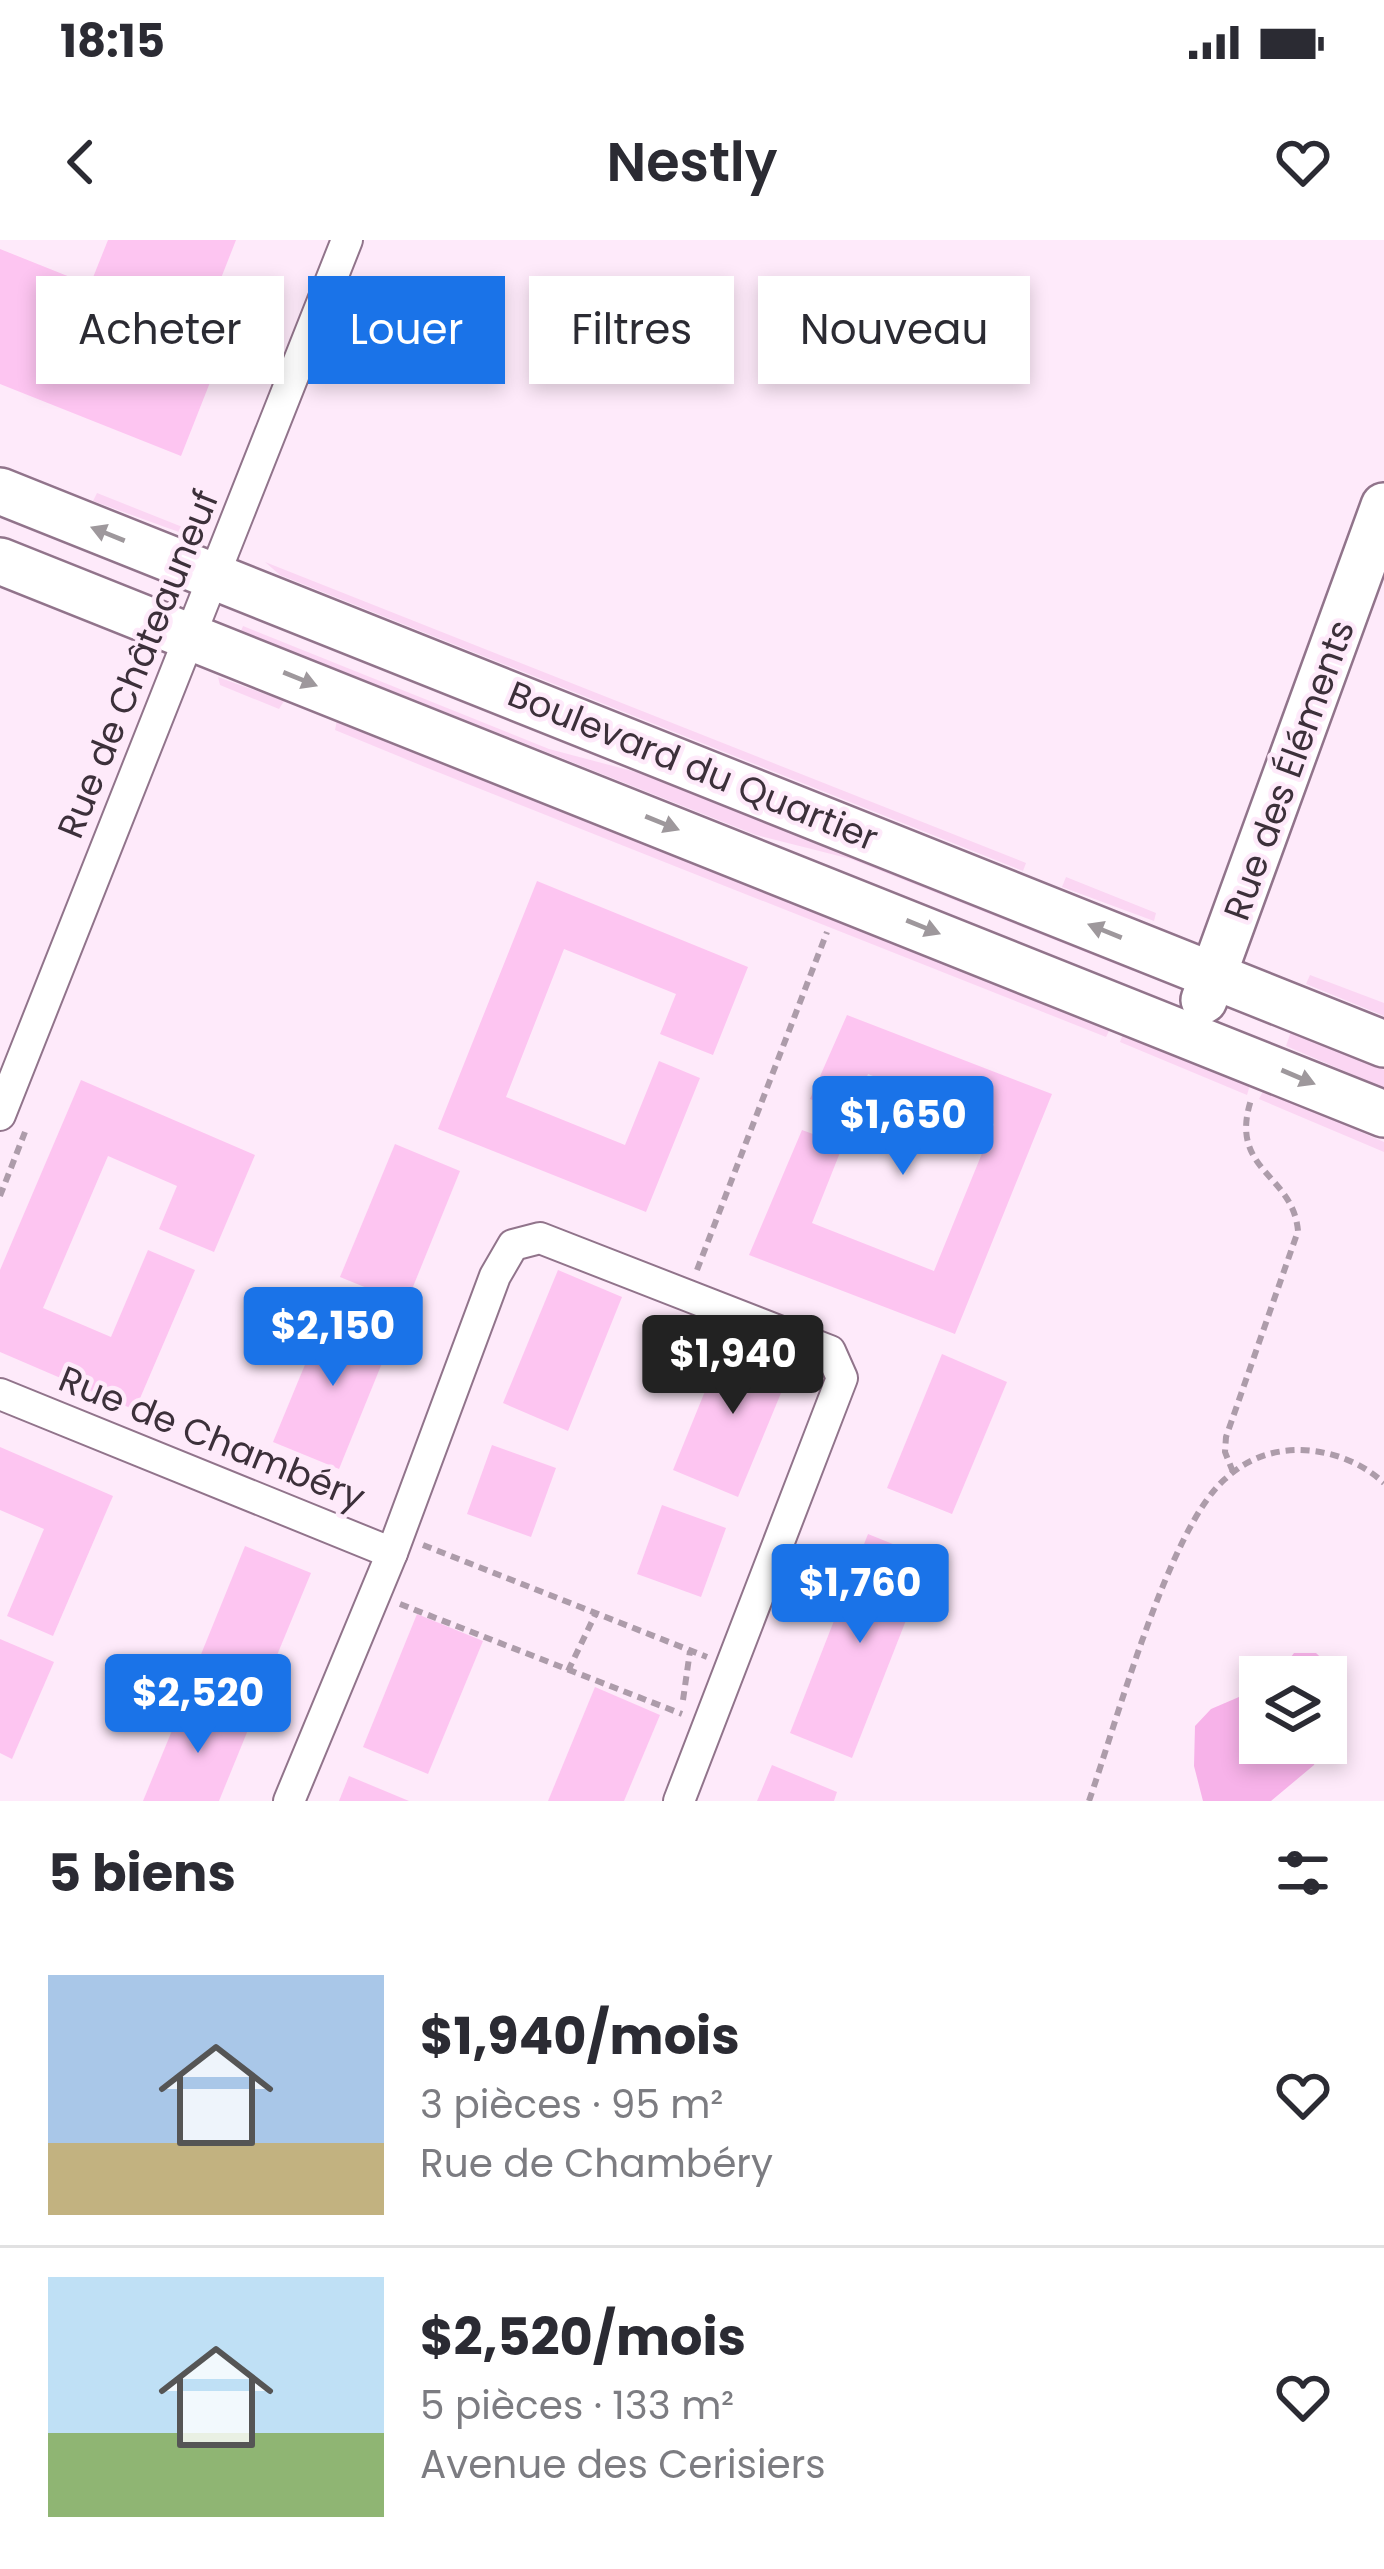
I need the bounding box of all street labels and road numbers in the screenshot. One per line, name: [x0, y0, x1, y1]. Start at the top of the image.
street label: Rue de Châteauneuf: [45, 482, 231, 846]
street label: Rue des Éléments: [1211, 613, 1367, 927]
street label: Boulevard du Quartier: [500, 668, 886, 864]
street label: Rue de Chambéry: [51, 1353, 373, 1523]

